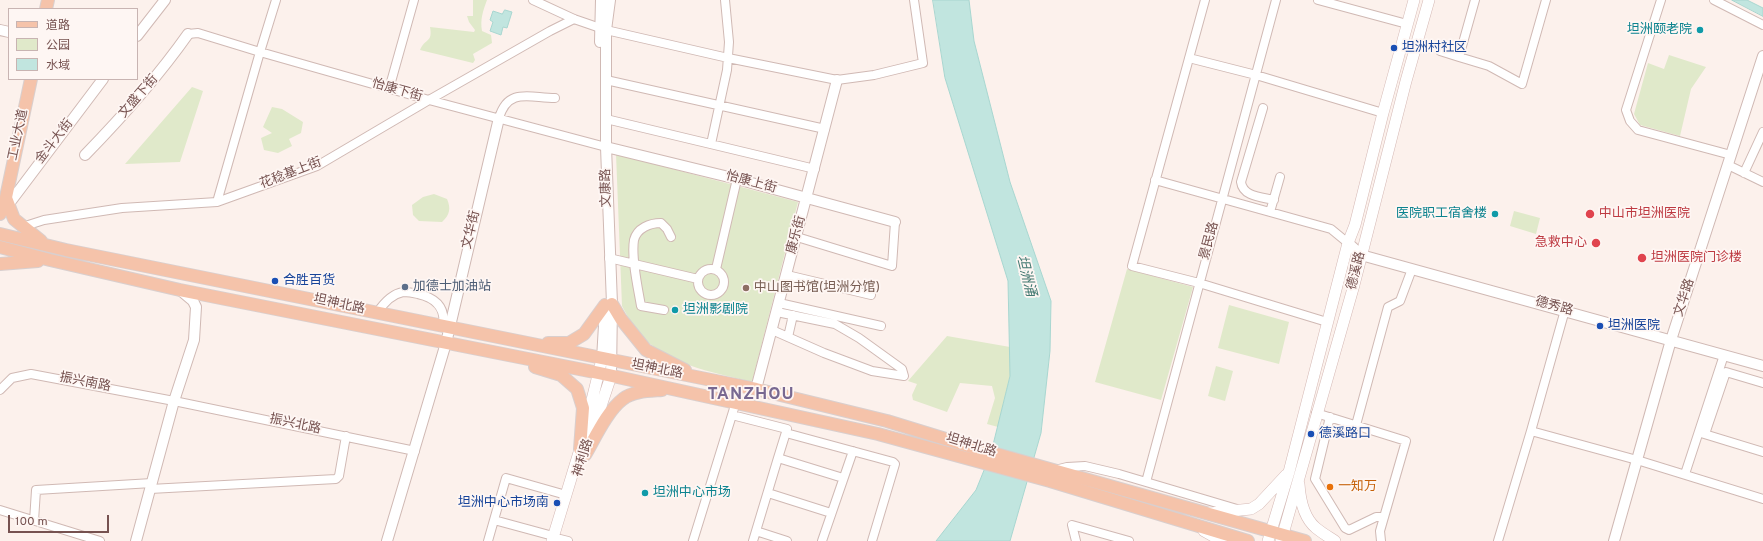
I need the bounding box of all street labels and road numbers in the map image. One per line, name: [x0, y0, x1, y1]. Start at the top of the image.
street label: 文盛下街: [116, 72, 162, 122]
street label: 怡康下街: [370, 76, 424, 106]
street label: 工业大道: [6, 108, 32, 162]
street label: 金斗大街: [33, 117, 77, 167]
street label: 花稔基上街: [258, 155, 324, 193]
street label: 文康路: [599, 168, 615, 208]
street label: 怡康上街: [724, 169, 778, 197]
street label: 文华街: [460, 209, 484, 251]
street label: 康乐街: [784, 214, 810, 256]
street label: 景民路: [1197, 220, 1223, 262]
street label: 德溪路: [1345, 250, 1369, 292]
street label: 文华路: [1672, 277, 1698, 319]
street label: 坦神北路: [312, 292, 366, 318]
street label: 德秀路: [1533, 294, 1575, 320]
street label: 坦神北路: [630, 357, 684, 383]
street label: 振兴南路: [58, 370, 112, 396]
street label: 振兴北路: [268, 412, 322, 438]
street label: 坦神北路: [944, 431, 998, 461]
street label: 神利路: [571, 437, 597, 479]

